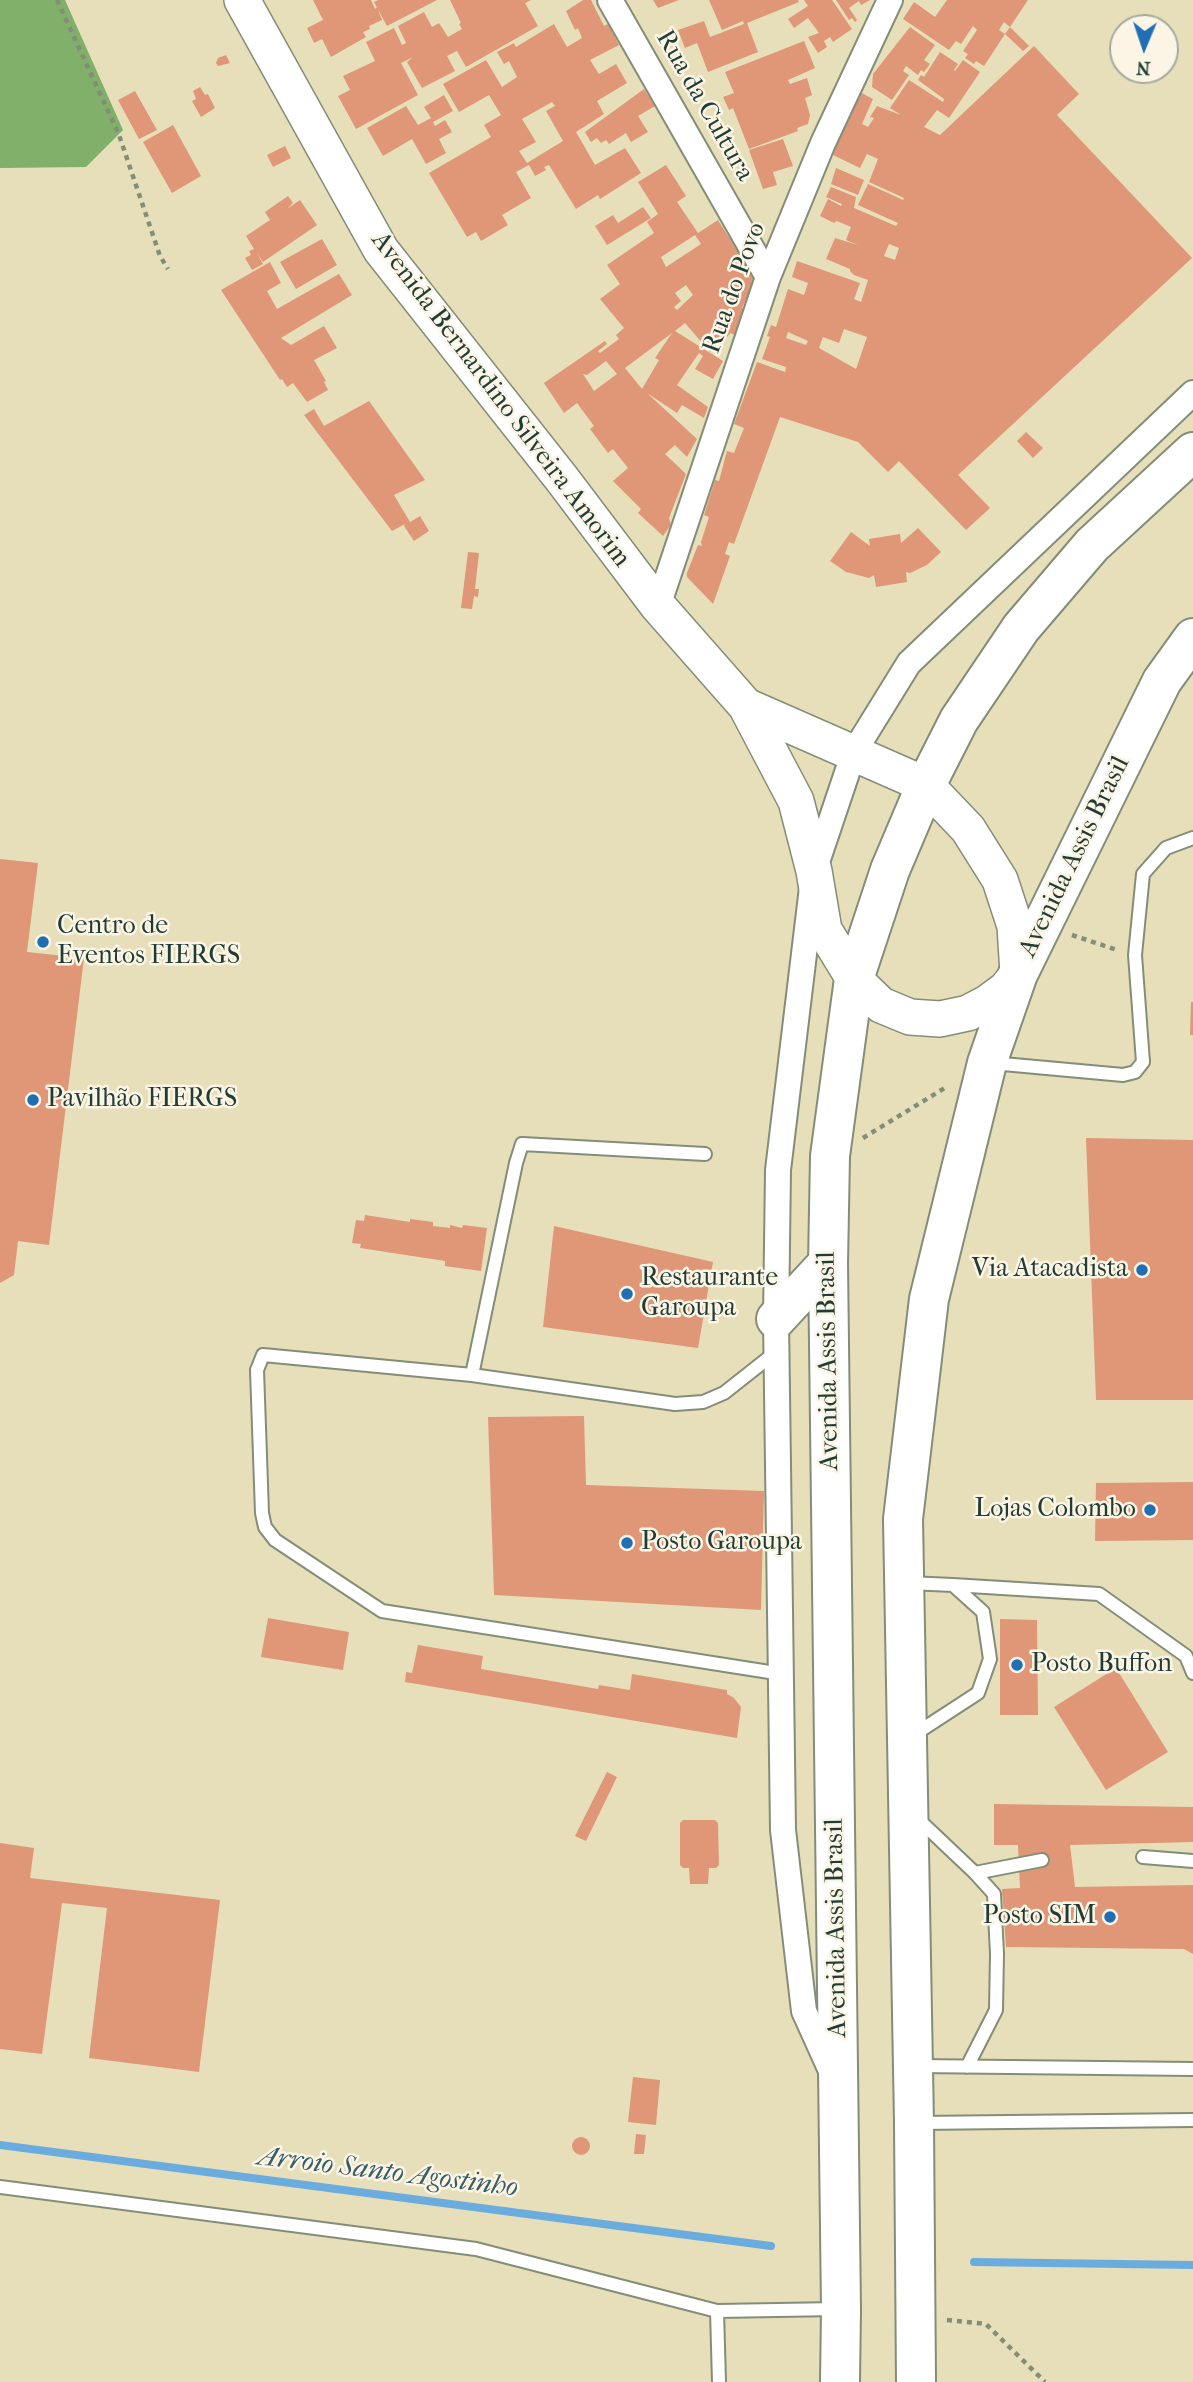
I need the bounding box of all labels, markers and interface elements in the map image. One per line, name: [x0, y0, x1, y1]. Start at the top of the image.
north arrow: [1109, 14, 1179, 84]
street label: Rua da Cultura: [648, 25, 760, 187]
text: N: [1136, 57, 1151, 79]
street label: Rua do Povo: [697, 218, 773, 358]
street label: Avenida Bernardino Silveira Amorim: [364, 226, 636, 574]
street label: Avenida Assis Brasil: [1013, 752, 1137, 962]
place label: Centro de Eventos FIERGS: [57, 911, 240, 972]
marker: Centro de Eventos FIERGS: [35, 934, 51, 950]
place label: Pavilhão FIERGS: [47, 1084, 237, 1116]
marker: Pavilhão FIERGS: [25, 1092, 41, 1108]
street label: Avenida Assis Brasil: [811, 1251, 847, 1471]
place label: Via Atacadista: [972, 1254, 1128, 1286]
marker: Via Atacadista: [1134, 1262, 1150, 1278]
place label: Restaurante Garoupa: [641, 1263, 778, 1324]
marker: Restaurante Garoupa: [619, 1286, 635, 1302]
place label: Lojas Colombo: [974, 1494, 1136, 1526]
marker: Lojas Colombo: [1142, 1502, 1158, 1518]
place label: Posto Garoupa: [641, 1527, 802, 1559]
marker: Posto Garoupa: [619, 1535, 635, 1551]
place label: Posto Buffon: [1031, 1649, 1172, 1681]
marker: Posto Buffon: [1009, 1657, 1025, 1673]
street label: Avenida Assis Brasil: [819, 1818, 855, 2038]
place label: Posto SIM: [983, 1901, 1096, 1933]
marker: Posto SIM: [1102, 1909, 1118, 1925]
water label: Arroio Santo Agostinho: [256, 2140, 520, 2206]

